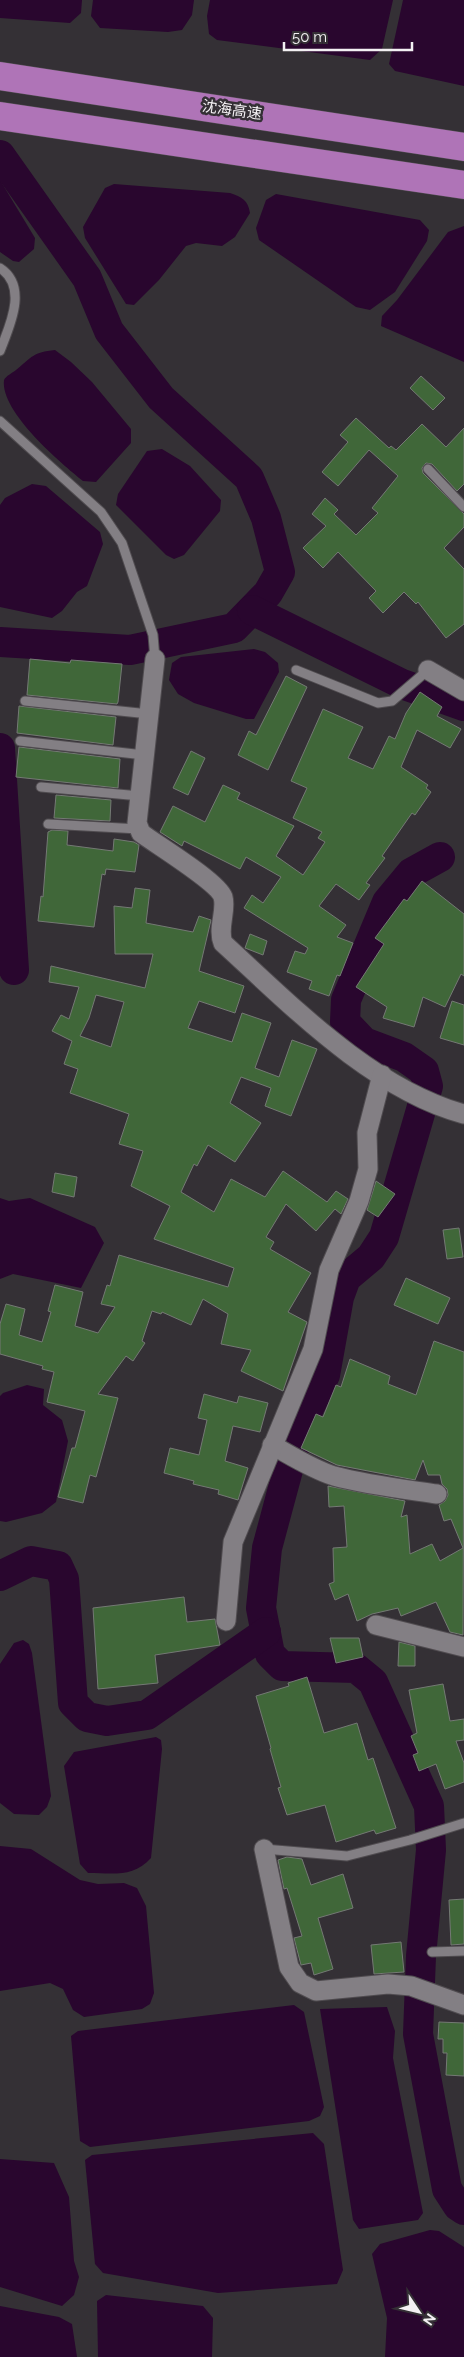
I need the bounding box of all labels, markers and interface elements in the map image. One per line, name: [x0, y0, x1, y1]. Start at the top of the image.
scale bar: [284, 20, 412, 52]
text: 50 m: [292, 28, 327, 46]
street label: 沈海高速: [201, 97, 263, 123]
north arrow: [394, 2287, 444, 2337]
text: N: [420, 2310, 439, 2328]

